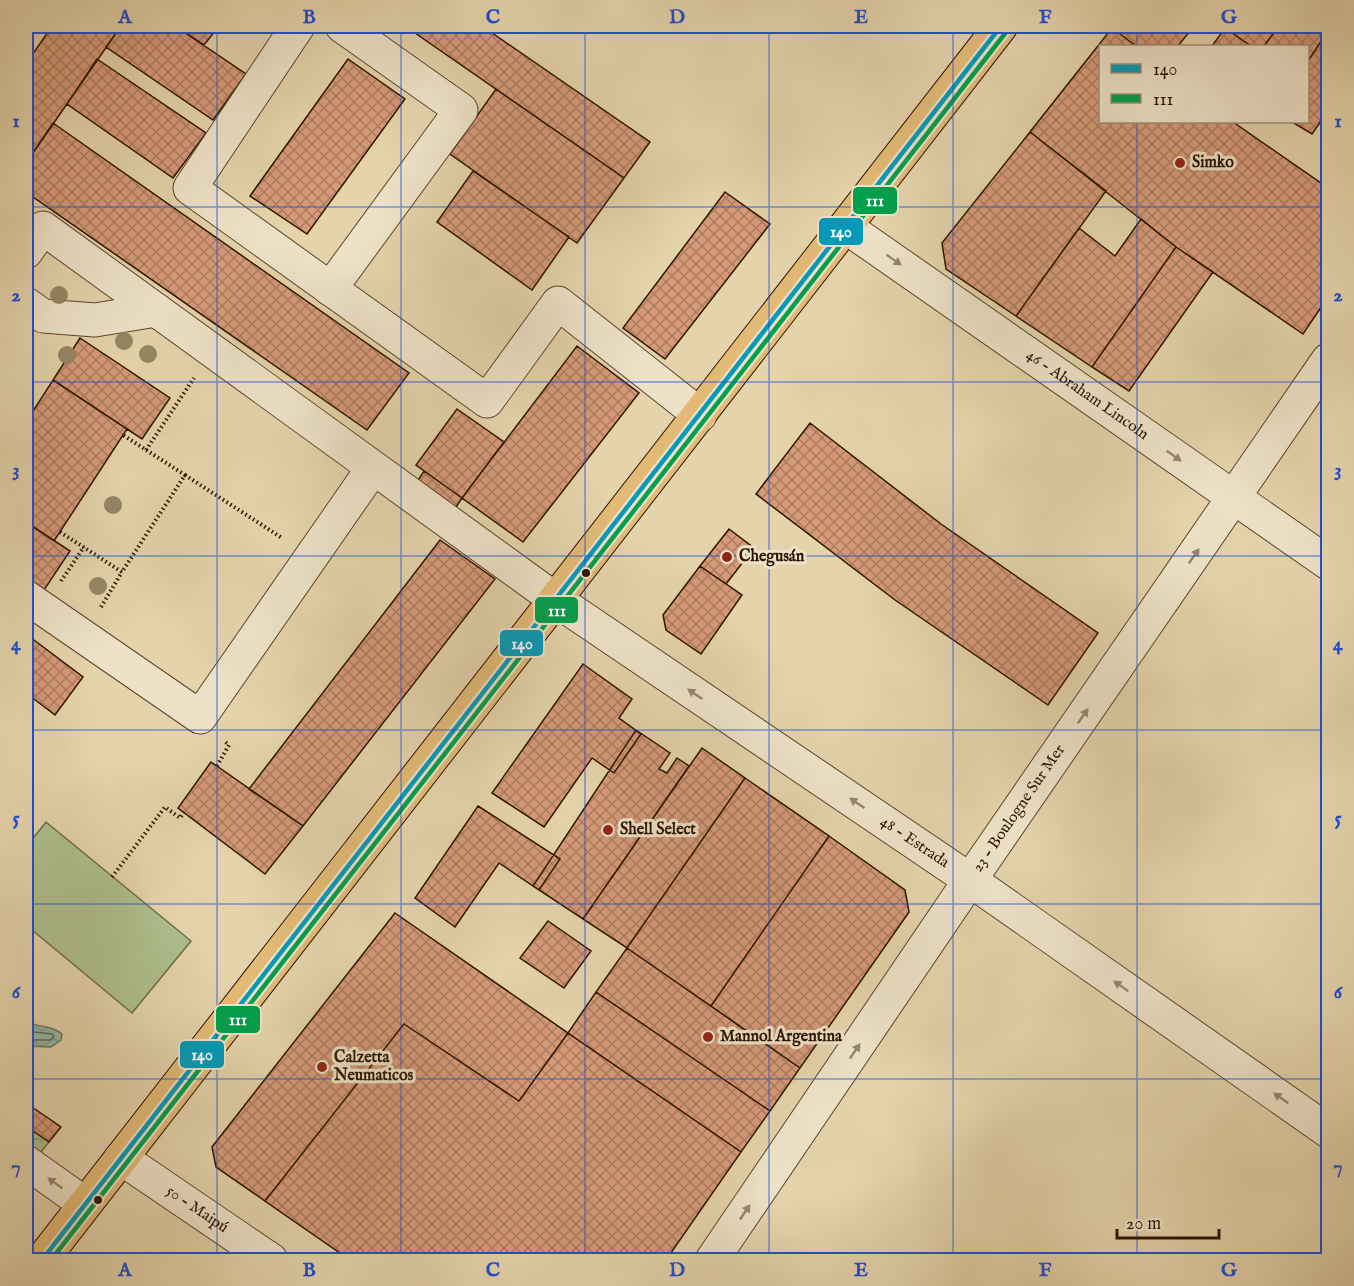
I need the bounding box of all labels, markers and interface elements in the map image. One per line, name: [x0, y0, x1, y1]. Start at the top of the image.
text: A: [117, 5, 133, 30]
text: B: [302, 5, 316, 30]
text: C: [486, 5, 500, 30]
text: D: [669, 5, 685, 30]
text: E: [854, 5, 868, 30]
text: F: [1039, 5, 1052, 30]
text: G: [1221, 5, 1238, 30]
legend: [1099, 45, 1309, 123]
text: 140: [1153, 59, 1177, 82]
text: 111: [1153, 89, 1173, 112]
text: 1: [12, 109, 20, 134]
text: 1: [1334, 109, 1342, 134]
place label: Simko: [1192, 153, 1234, 173]
marker: Simko: [1173, 156, 1187, 170]
line badge: 111: [852, 186, 898, 215]
text: 111: [866, 192, 884, 212]
line badge: 140: [818, 217, 864, 246]
text: 140: [830, 223, 852, 243]
one-way arrow: [886, 254, 902, 266]
text: 2: [11, 283, 21, 308]
text: 2: [1333, 283, 1343, 308]
street label: 46 - Abraham Lincoln: [1022, 345, 1153, 445]
one-way arrow: [1166, 450, 1182, 462]
text: 3: [12, 458, 20, 483]
text: 3: [1334, 458, 1342, 483]
place label: Chegusán: [739, 547, 805, 567]
one-way arrow: [1188, 548, 1199, 564]
marker: Chegusán: [720, 550, 734, 564]
unlabelled marker: [580, 567, 592, 579]
line badge: 111: [534, 596, 579, 624]
text: 111: [548, 602, 566, 622]
line badge: 140: [499, 629, 544, 657]
text: 4: [11, 632, 22, 657]
text: 4: [1333, 632, 1344, 657]
text: 140: [511, 635, 533, 655]
one-way arrow: [687, 689, 703, 700]
one-way arrow: [1077, 709, 1089, 725]
street label: 23 - Boulogne Sur Mer: [968, 741, 1070, 876]
one-way arrow: [849, 797, 865, 809]
text: 5: [12, 806, 20, 831]
text: 5: [1334, 806, 1342, 831]
street label: 48 - Estrada: [876, 812, 953, 873]
place label: Shell Select: [620, 820, 696, 840]
marker: Shell Select: [601, 823, 615, 837]
text: 6: [12, 980, 22, 1005]
one-way arrow: [1113, 980, 1129, 992]
text: 6: [1334, 980, 1344, 1005]
line badge: 111: [215, 1005, 261, 1034]
text: 111: [229, 1011, 247, 1031]
place label: Mannol Argentina: [720, 1027, 843, 1047]
marker: Mannol Argentina: [701, 1030, 715, 1044]
line badge: 140: [179, 1040, 225, 1069]
one-way arrow: [849, 1043, 861, 1059]
text: 140: [191, 1046, 213, 1066]
place label: Calzetta Neumaticos: [333, 1048, 414, 1086]
marker: Calzetta Neumaticos: [315, 1060, 329, 1074]
one-way arrow: [1273, 1092, 1288, 1104]
text: 7: [11, 1155, 21, 1180]
text: 7: [1333, 1155, 1343, 1180]
one-way arrow: [48, 1177, 64, 1189]
street label: 50 - Maipú: [162, 1181, 232, 1238]
unlabelled marker: [92, 1194, 104, 1206]
scale bar: [1117, 1202, 1219, 1240]
one-way arrow: [739, 1204, 750, 1220]
text: 20 m: [1126, 1213, 1161, 1236]
text: A: [117, 1258, 133, 1283]
text: B: [302, 1258, 316, 1283]
text: C: [486, 1258, 500, 1283]
text: D: [669, 1258, 685, 1283]
text: E: [854, 1258, 868, 1283]
text: F: [1039, 1258, 1052, 1283]
text: G: [1221, 1258, 1238, 1283]

